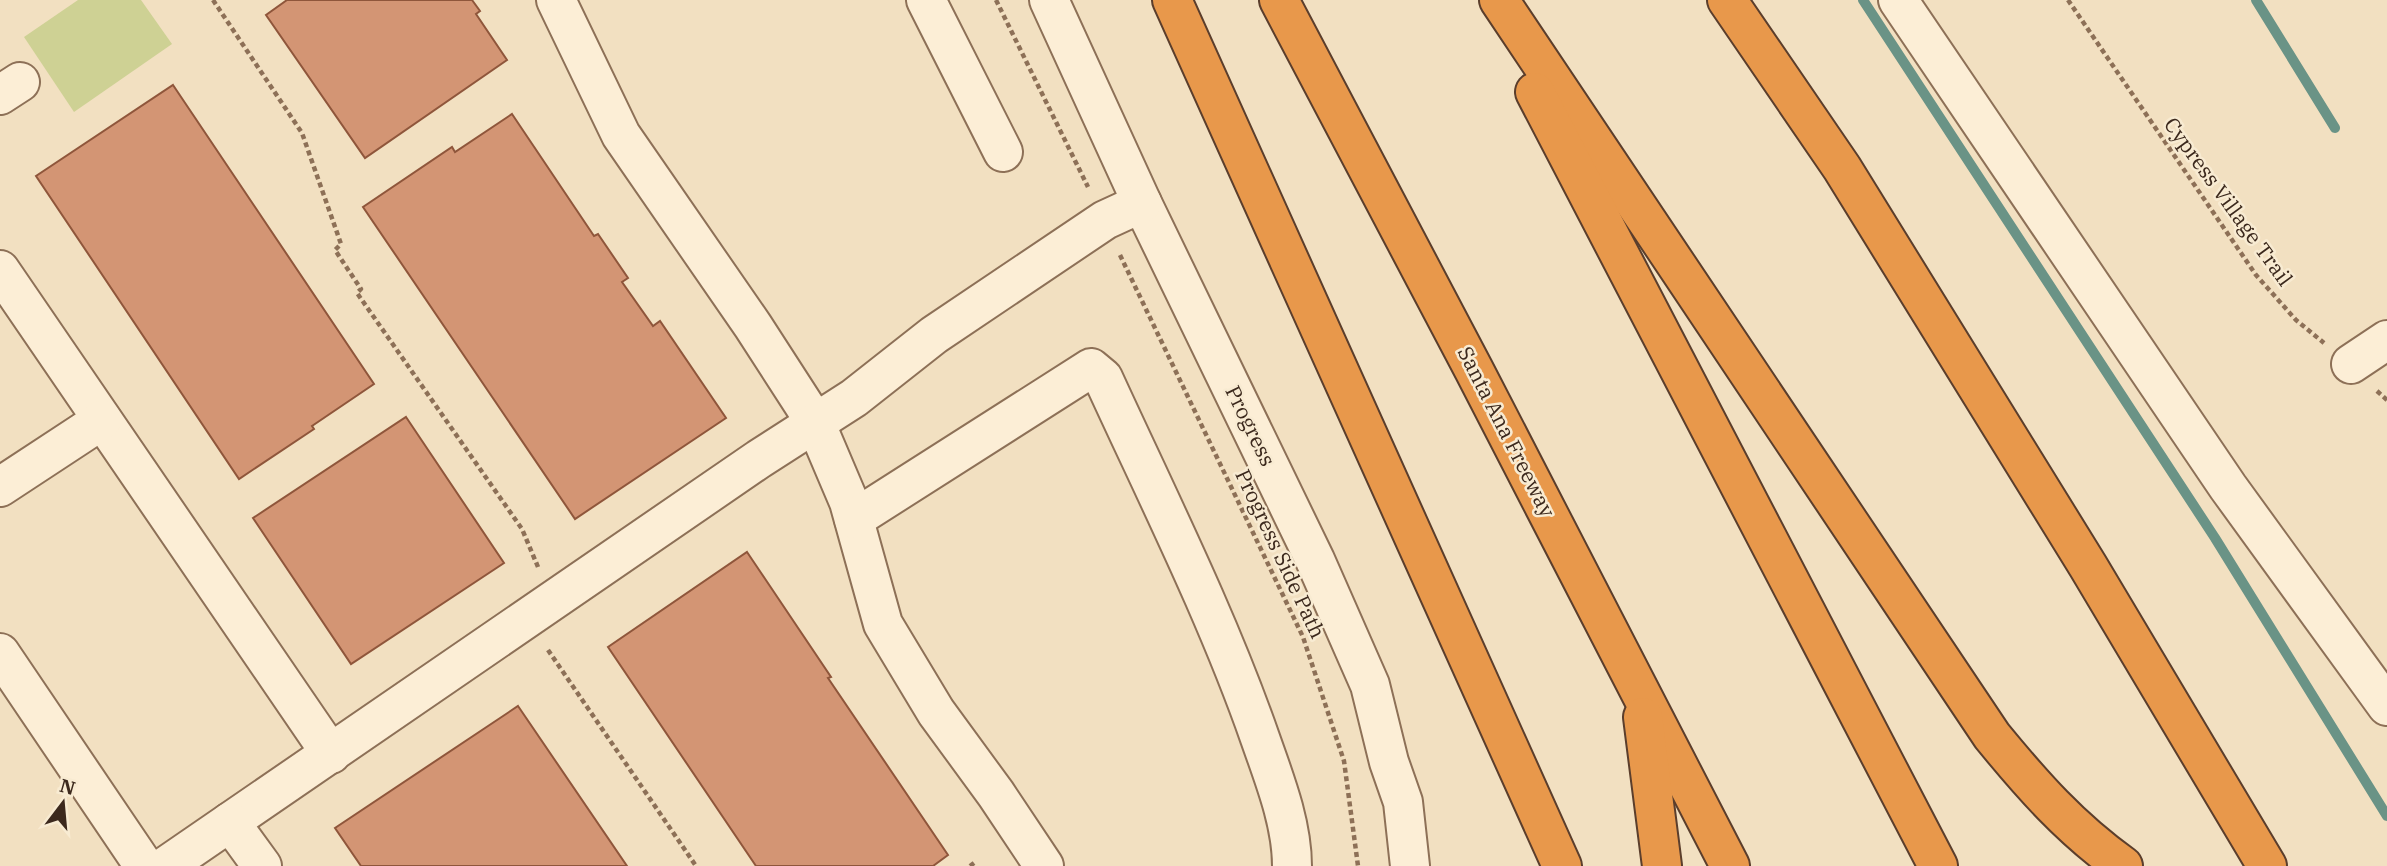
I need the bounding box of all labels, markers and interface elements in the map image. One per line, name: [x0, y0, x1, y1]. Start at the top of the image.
street label: Cypress Village Trail: [2158, 111, 2300, 291]
street label: Santa Ana Freeway: [1452, 341, 1562, 522]
street label: Progress: [1219, 381, 1282, 471]
street label: Progress Side Path: [1229, 464, 1332, 643]
north arrow: [28, 768, 98, 838]
text: N: [57, 773, 78, 800]

